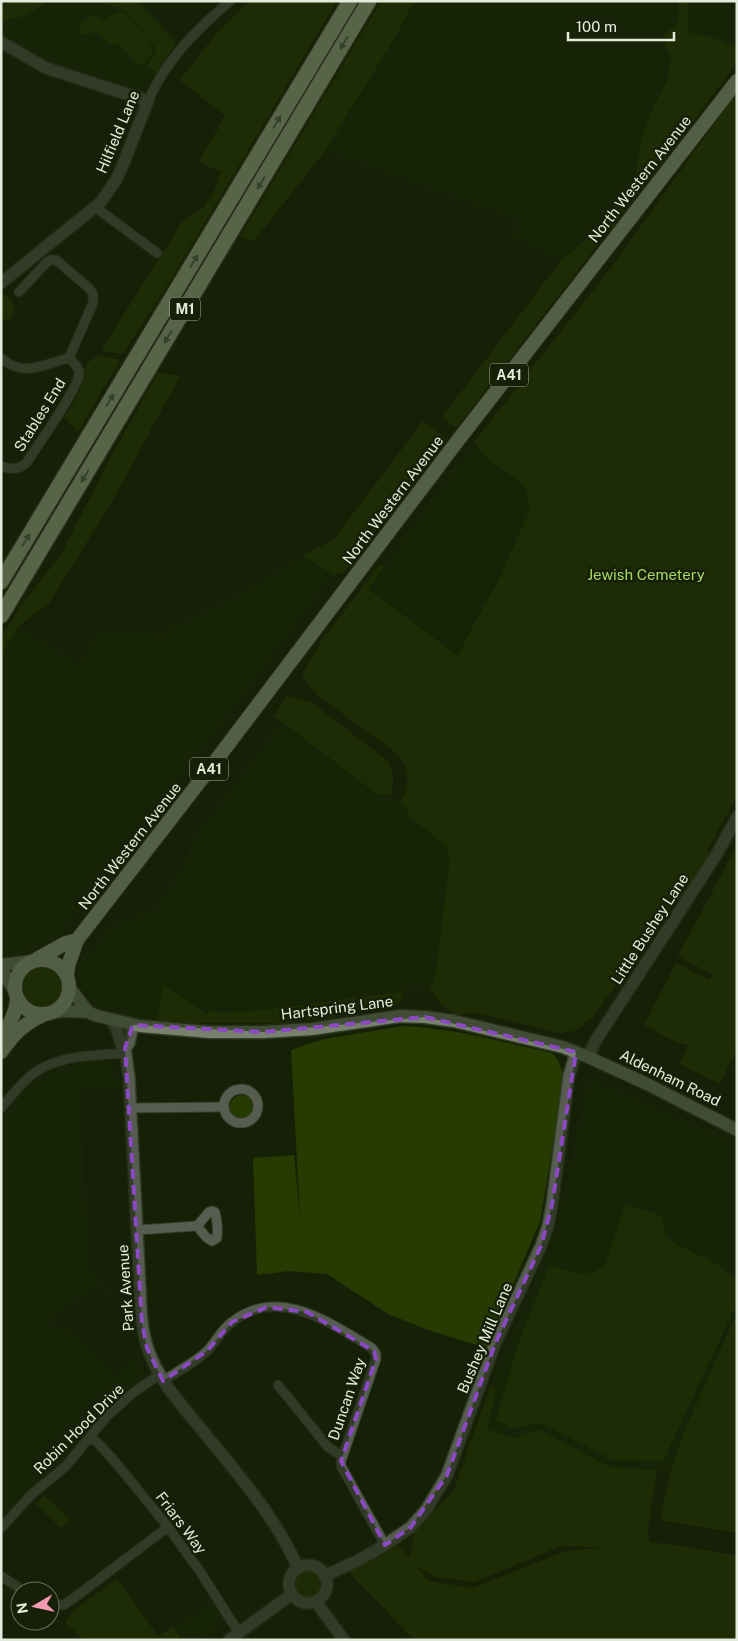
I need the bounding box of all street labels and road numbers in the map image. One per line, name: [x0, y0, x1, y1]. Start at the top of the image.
street label: Hilfield Lane: [93, 88, 143, 176]
street label: North Western Avenue: [585, 112, 694, 246]
road number: M1: [170, 298, 200, 320]
road number: A41: [490, 364, 528, 386]
street label: Stables End: [10, 375, 69, 455]
street label: North Western Avenue: [339, 432, 446, 567]
road number: A41: [190, 758, 228, 781]
street label: North Western Avenue: [75, 779, 184, 913]
street label: Little Bushey Lane: [607, 870, 692, 987]
street label: Hartspring Lane: [280, 992, 394, 1023]
street label: Aldenham Road: [617, 1046, 723, 1109]
street label: Park Avenue: [114, 1244, 137, 1332]
street label: Bushey Mill Lane: [454, 1280, 516, 1396]
street label: Duncan Way: [325, 1355, 369, 1442]
street label: Robin Hood Drive: [30, 1380, 127, 1477]
street label: Friars Way: [153, 1488, 210, 1557]

